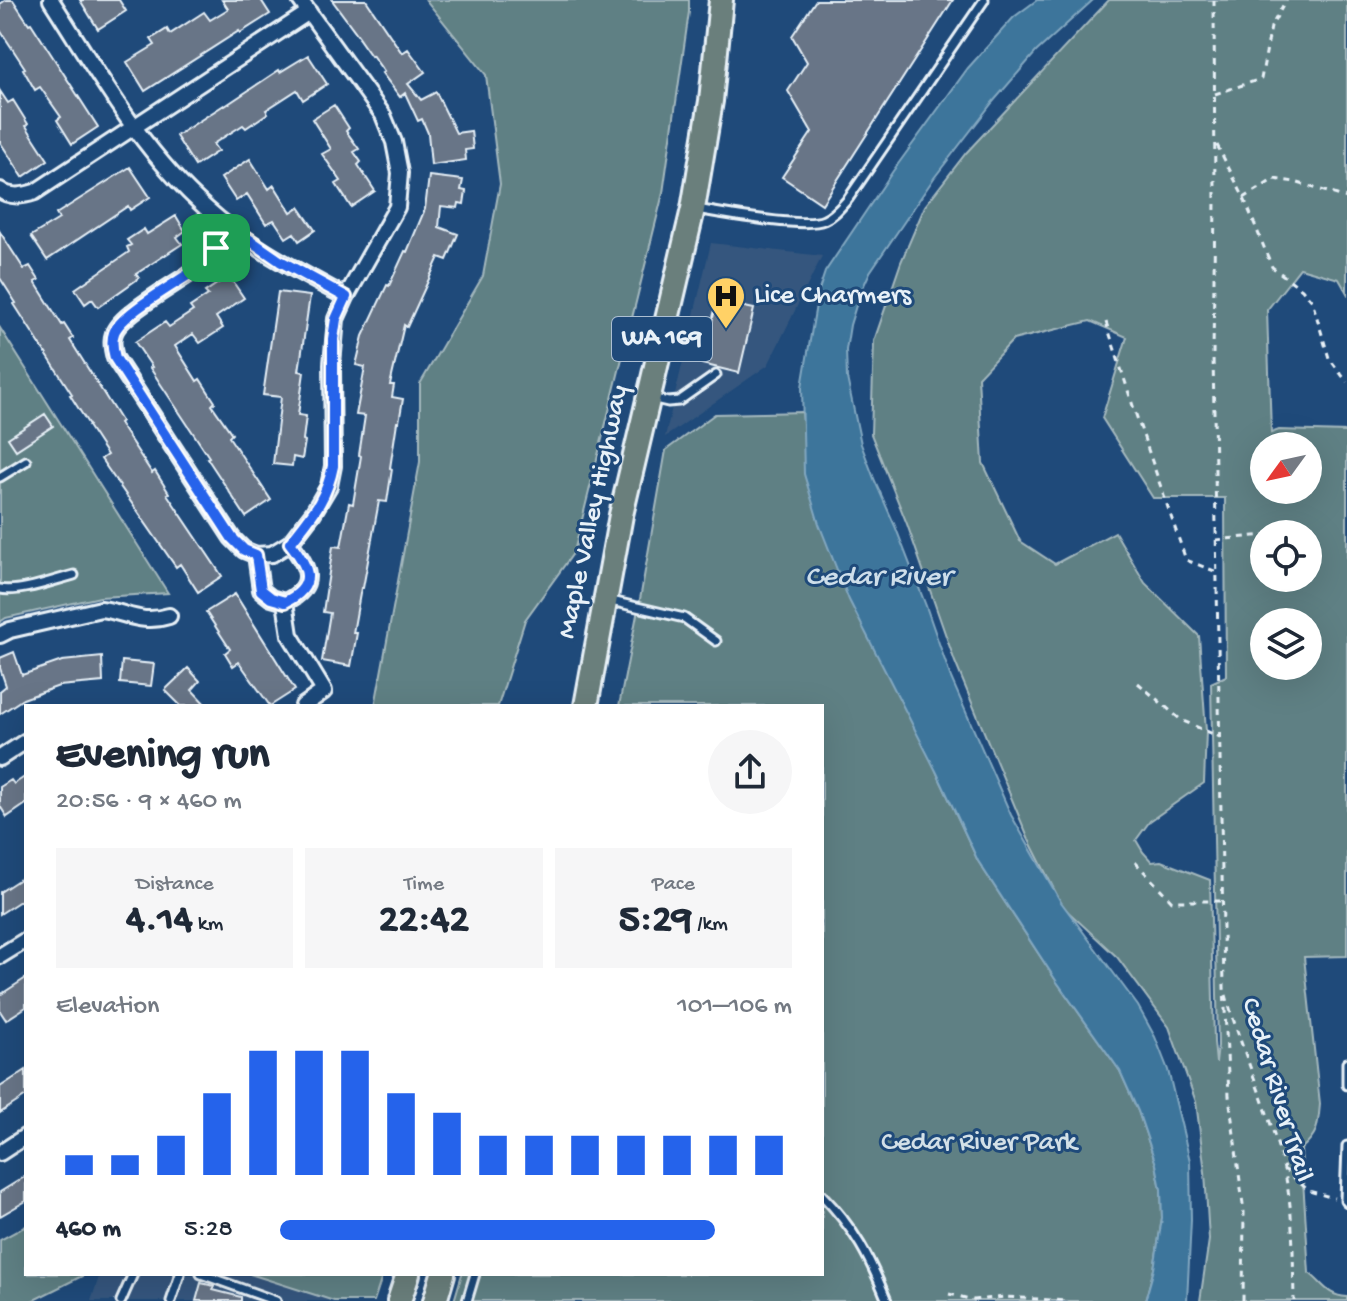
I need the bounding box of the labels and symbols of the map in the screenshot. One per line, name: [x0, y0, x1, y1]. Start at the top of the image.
pin: [182, 214, 250, 282]
hospital icon: Lice Charmers: [705, 275, 747, 330]
place label: Lice Charmers: [754, 280, 912, 313]
road number: WA 169: [612, 317, 712, 361]
street label: Maple Valley Highway: [551, 382, 637, 642]
north arrow: [1250, 432, 1322, 504]
water label: Cedar River: [805, 561, 956, 596]
street label: Cedar River Trail: [1232, 994, 1320, 1186]
park label: Cedar River Park: [881, 1127, 1079, 1160]

